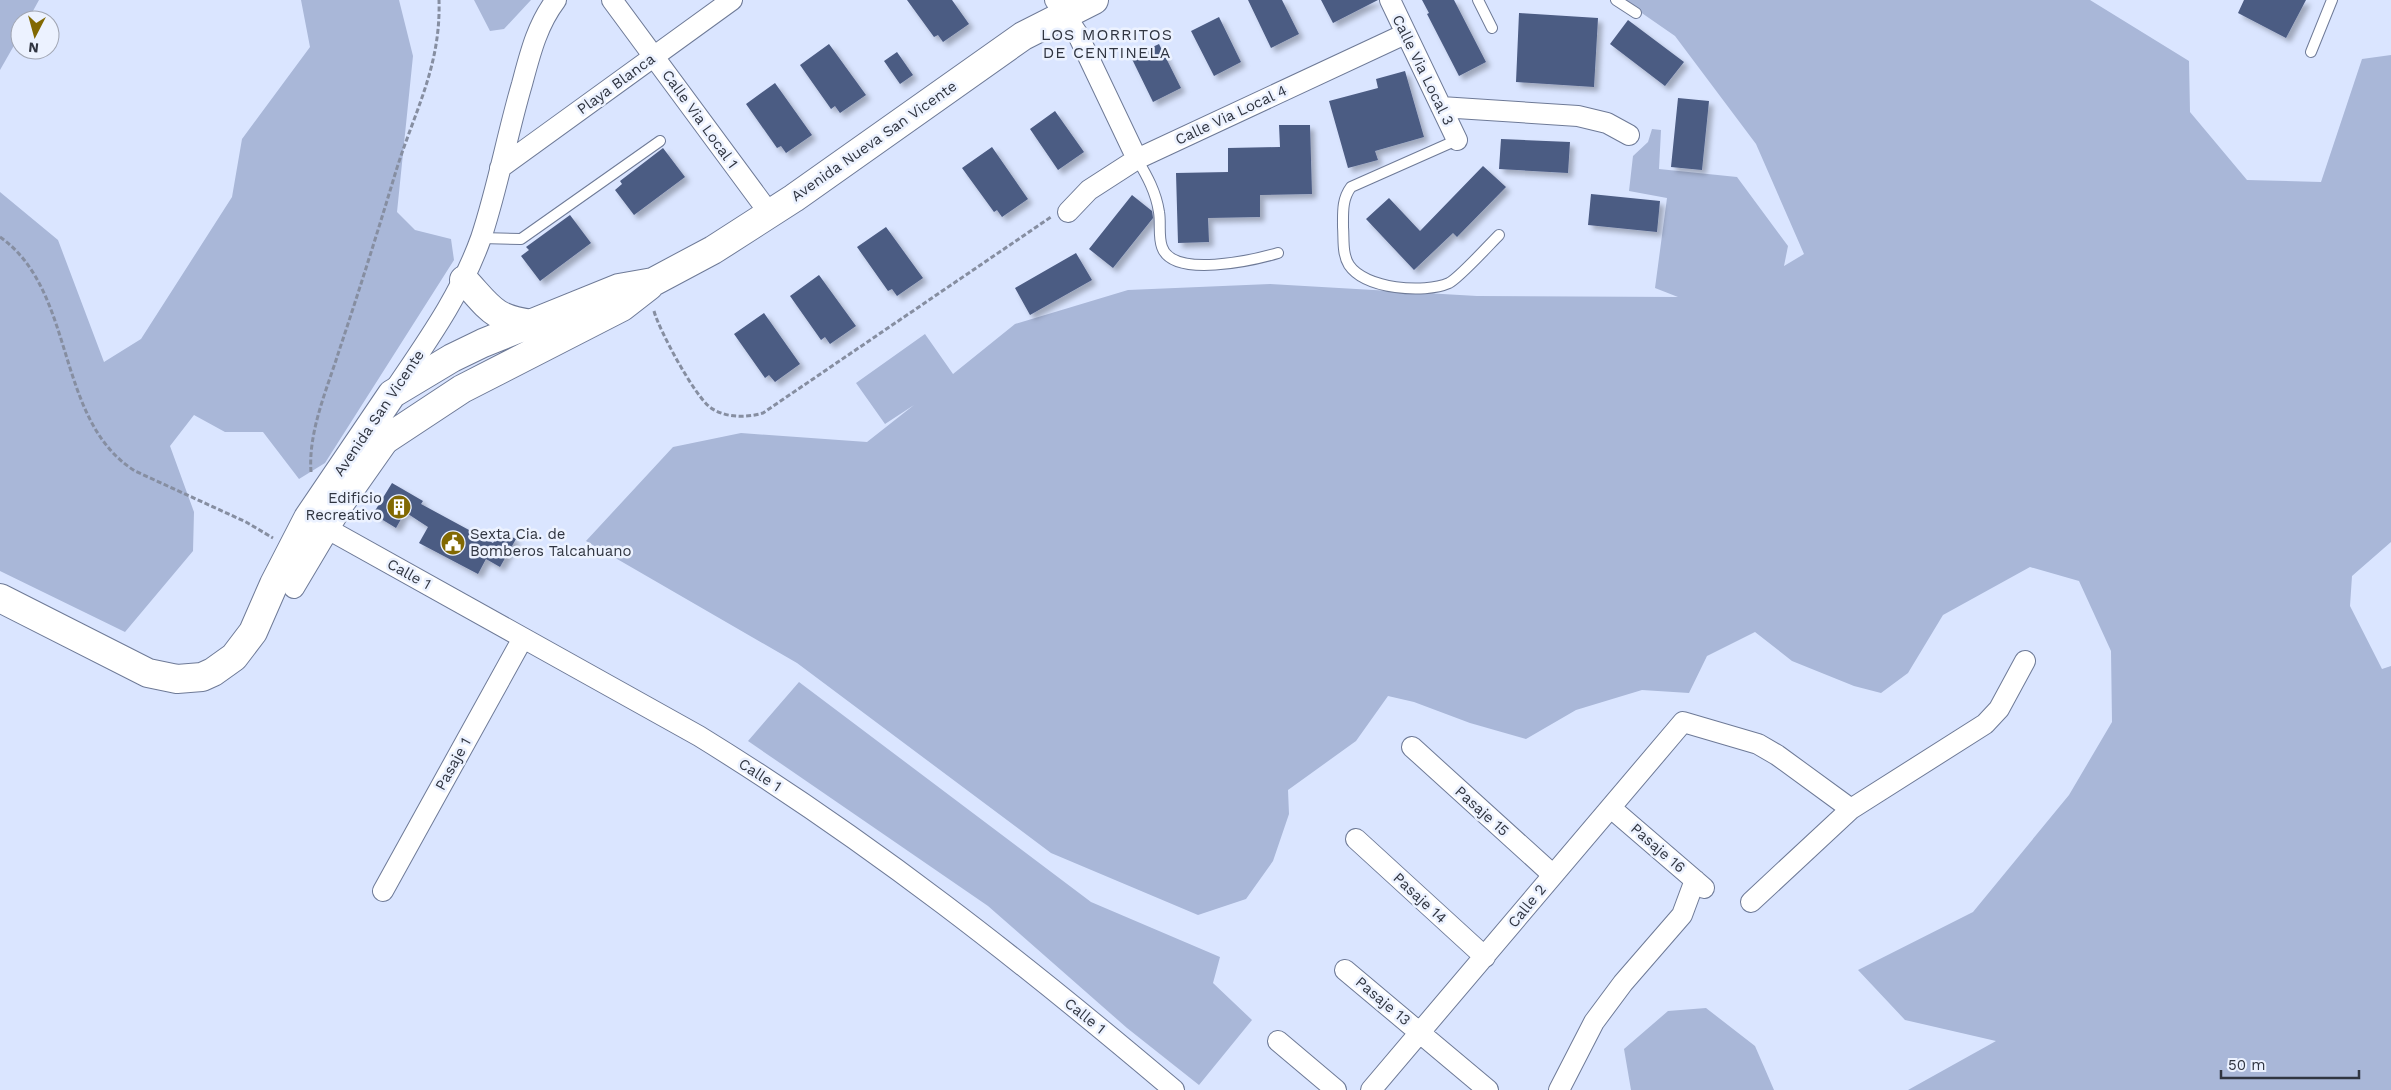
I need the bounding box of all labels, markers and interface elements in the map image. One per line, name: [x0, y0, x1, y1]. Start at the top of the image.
north arrow: [10, 10, 60, 60]
street label: Calle Via Local 3: [1388, 12, 1458, 128]
district label: LOS MORRITOS DE CENTINELA: [1041, 25, 1173, 62]
text: N: [28, 39, 40, 56]
street label: Playa Blanca: [574, 49, 659, 118]
street label: Calle Via Local 1: [658, 66, 742, 172]
street label: Avenida Nueva San Vicente: [788, 77, 960, 205]
street label: Calle Via Local 4: [1172, 81, 1290, 149]
street label: Avenida San Vicente: [330, 346, 428, 480]
place label: Edificio Recreativo: [305, 489, 382, 524]
building icon: Edificio Recreativo: [386, 494, 412, 520]
place label: Sexta Cia. de Bomberos Talcahuano: [470, 525, 631, 560]
public building icon: Sexta Cia. de Bomberos Talcahuano: [440, 530, 466, 556]
street label: Calle 1: [384, 555, 434, 593]
street label: Pasaje 1: [431, 735, 475, 793]
street label: Calle 1: [735, 755, 785, 795]
street label: Pasaje 15: [1451, 782, 1513, 840]
street label: Pasaje 16: [1627, 819, 1689, 877]
street label: Pasaje 14: [1390, 869, 1450, 927]
street label: Calle 2: [1504, 881, 1550, 931]
street label: Pasaje 13: [1352, 973, 1414, 1029]
street label: Calle 1: [1061, 994, 1109, 1038]
scale bar: [2221, 1048, 2358, 1080]
text: 50 m: [2228, 1056, 2265, 1074]

